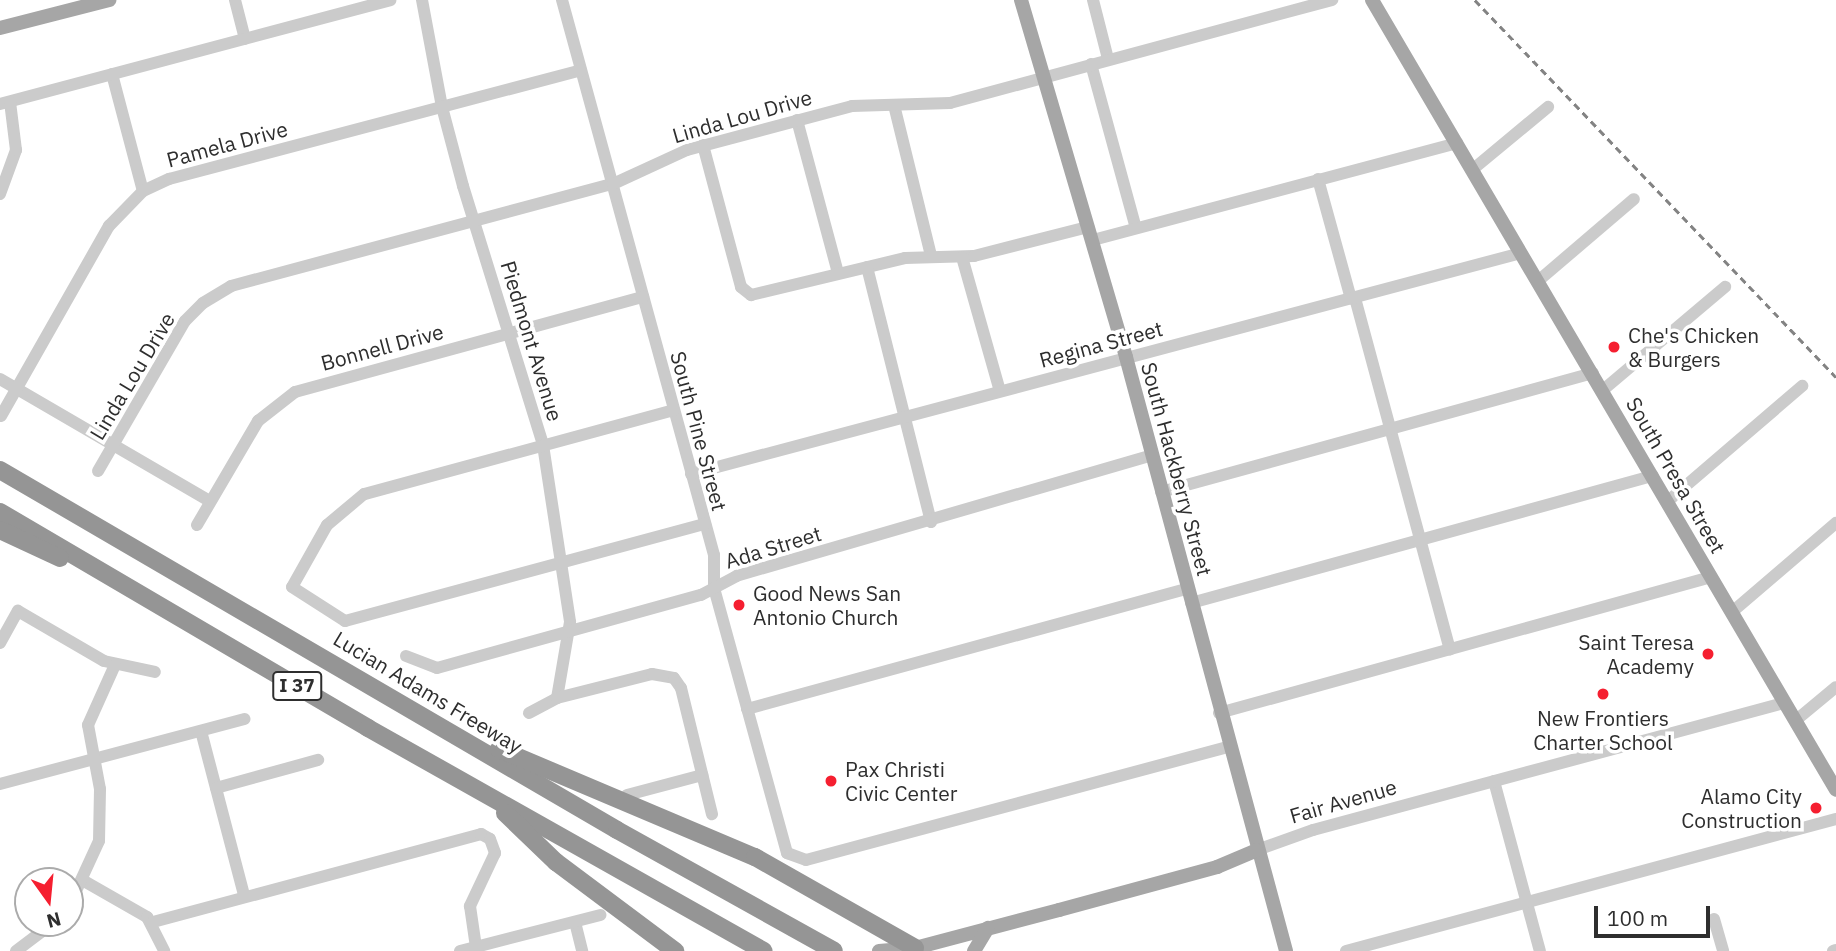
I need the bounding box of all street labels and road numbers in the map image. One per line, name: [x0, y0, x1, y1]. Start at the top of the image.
street label: Linda Lou Drive: [669, 84, 815, 148]
street label: Pamela Drive: [164, 116, 290, 172]
street label: Piedmont Avenue: [496, 258, 568, 424]
street label: Linda Lou Drive: [84, 308, 180, 444]
street label: Regina Street: [1037, 315, 1165, 373]
street label: Bonnell Drive: [318, 319, 446, 375]
street label: South Pine Street: [666, 348, 732, 514]
street label: South Hackberry Street: [1136, 359, 1218, 579]
street label: South Presa Street: [1621, 393, 1731, 557]
street label: Ada Street: [722, 520, 824, 574]
street label: Lucian Adams Freeway: [329, 626, 527, 758]
road number: I 37: [271, 670, 323, 702]
street label: Fair Avenue: [1287, 774, 1399, 828]

